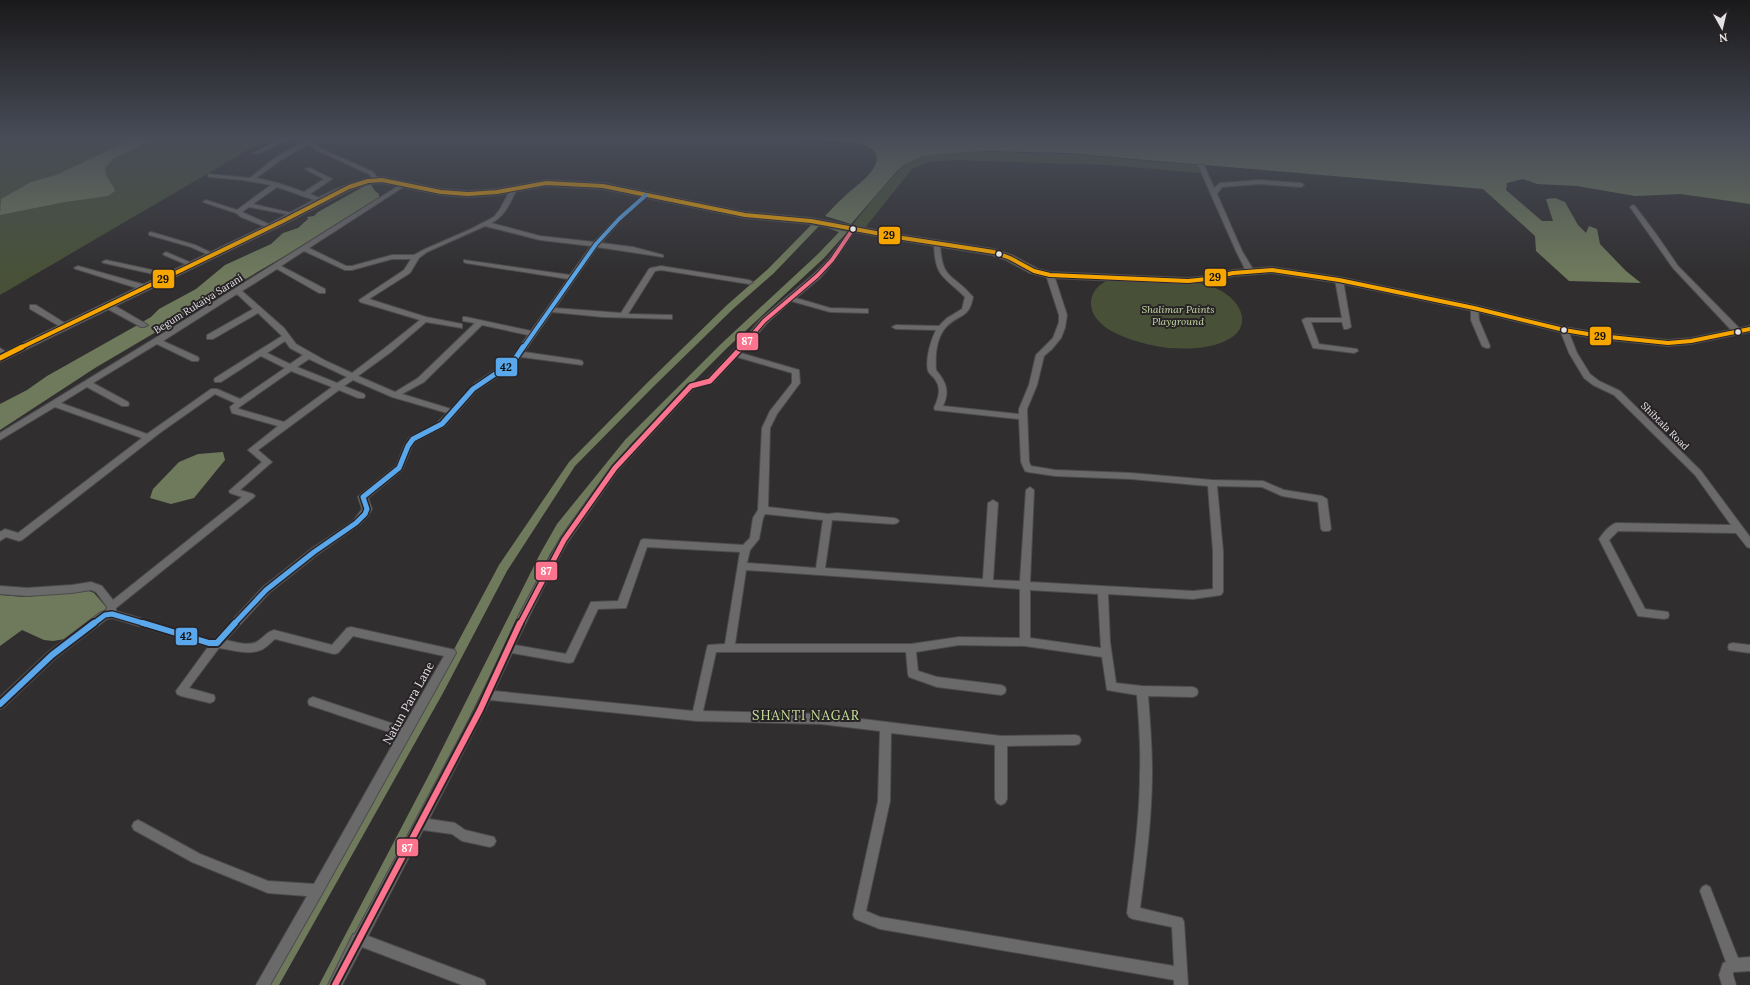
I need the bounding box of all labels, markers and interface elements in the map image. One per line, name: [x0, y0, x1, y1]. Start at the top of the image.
north arrow: [1702, 8, 1742, 48]
text: N: [1718, 30, 1729, 45]
unlabelled marker: [848, 224, 858, 234]
line badge: 29: [878, 226, 901, 245]
text: 29: [883, 228, 895, 242]
unlabelled marker: [994, 249, 1004, 259]
line badge: 29: [1204, 268, 1227, 287]
line badge: 29: [152, 269, 175, 289]
text: 29: [1209, 270, 1221, 284]
street label: Begum Rukaiya Sarani: [151, 271, 245, 337]
text: 29: [157, 272, 169, 286]
park label: Shalimar Paints Playground: [1142, 303, 1214, 328]
unlabelled marker: [1559, 325, 1569, 335]
line badge: 29: [1589, 326, 1612, 346]
unlabelled marker: [1733, 327, 1743, 337]
text: 29: [1594, 329, 1606, 343]
line badge: 87: [736, 332, 759, 351]
text: 87: [741, 334, 753, 348]
line badge: 42: [495, 357, 518, 377]
text: 42: [500, 360, 512, 374]
street label: Shibtala Road: [1638, 399, 1692, 453]
line badge: 87: [535, 561, 558, 581]
text: 87: [540, 564, 552, 578]
line badge: 42: [175, 627, 198, 646]
text: 42: [180, 629, 192, 643]
street label: Natun Para Lane: [379, 658, 437, 747]
district label: SHANTI NAGAR: [752, 707, 860, 724]
line badge: 87: [396, 838, 419, 857]
text: 87: [401, 841, 413, 855]

